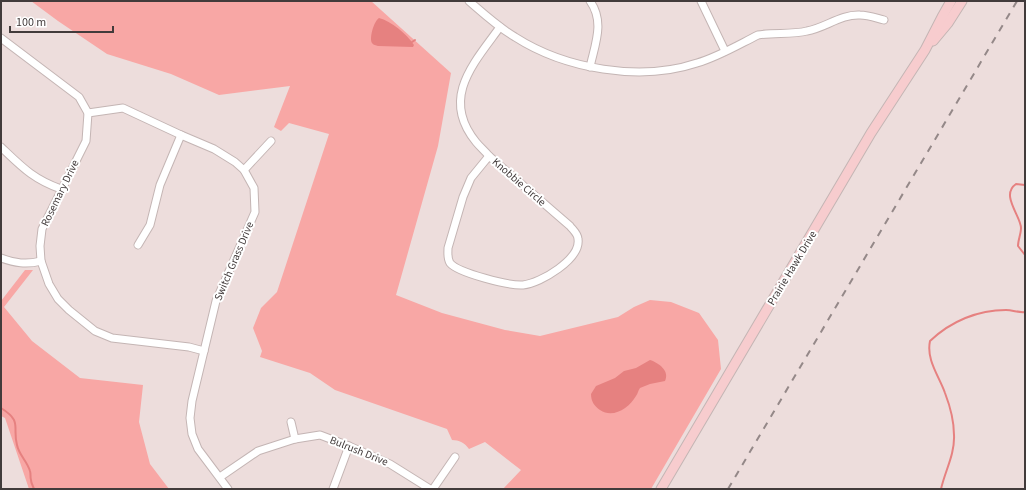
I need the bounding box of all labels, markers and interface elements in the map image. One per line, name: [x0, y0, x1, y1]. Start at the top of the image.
scale bar: [10, 8, 113, 34]
text: 100 m: [16, 14, 46, 31]
street label: Knobbie Circle: [489, 154, 550, 210]
street label: Rosemary Drive: [37, 157, 83, 229]
street label: Switch Grass Drive: [211, 219, 258, 303]
street label: Prairie Hawk Drive: [764, 228, 820, 308]
street label: Bulrush Drive: [328, 432, 391, 470]

